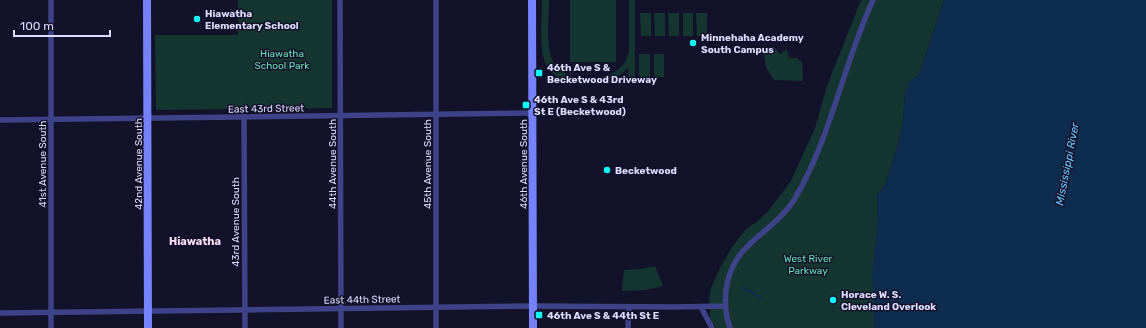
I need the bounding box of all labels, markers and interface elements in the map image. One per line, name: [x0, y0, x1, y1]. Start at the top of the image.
place label: Hiawatha Elementary School: [205, 8, 299, 32]
scale bar: [14, 12, 110, 38]
marker: Hiawatha Elementary School: [192, 14, 202, 24]
text: 100 m: [20, 19, 54, 33]
place label: Minnehaha Academy South Campus: [701, 32, 804, 56]
marker: Minnehaha Academy South Campus: [688, 38, 698, 48]
park label: Hiawatha School Park: [255, 48, 310, 72]
place label: 46th Ave S & Becketwood Driveway: [547, 62, 657, 86]
marker: 46th Ave S & Becketwood Driveway: [534, 68, 544, 78]
place label: 46th Ave S & 43rd St E (Becketwood): [534, 94, 626, 118]
marker: 46th Ave S & 43rd St E (Becketwood): [521, 100, 531, 110]
street label: East 43rd Street: [228, 102, 304, 116]
street label: 42nd Avenue South: [133, 118, 145, 210]
street label: 44th Avenue South: [327, 119, 339, 209]
street label: 45th Avenue South: [422, 119, 434, 209]
street label: 46th Avenue South: [518, 119, 530, 209]
street label: 41st Avenue South: [37, 121, 49, 207]
water label: Mississippi River: [1053, 121, 1082, 206]
marker: Becketwood: [602, 165, 612, 175]
place label: Becketwood: [615, 165, 677, 177]
street label: 43rd Avenue South: [230, 177, 242, 267]
district label: Hiawatha: [169, 235, 221, 248]
park label: West River Parkway: [784, 253, 832, 277]
place label: Horace W. S. Cleveland Overlook: [841, 289, 936, 313]
street label: East 44th Street: [324, 293, 401, 307]
marker: Horace W. S. Cleveland Overlook: [828, 295, 838, 305]
marker: 46th Ave S & 44th St E: [534, 310, 544, 320]
place label: 46th Ave S & 44th St E: [547, 310, 659, 322]

